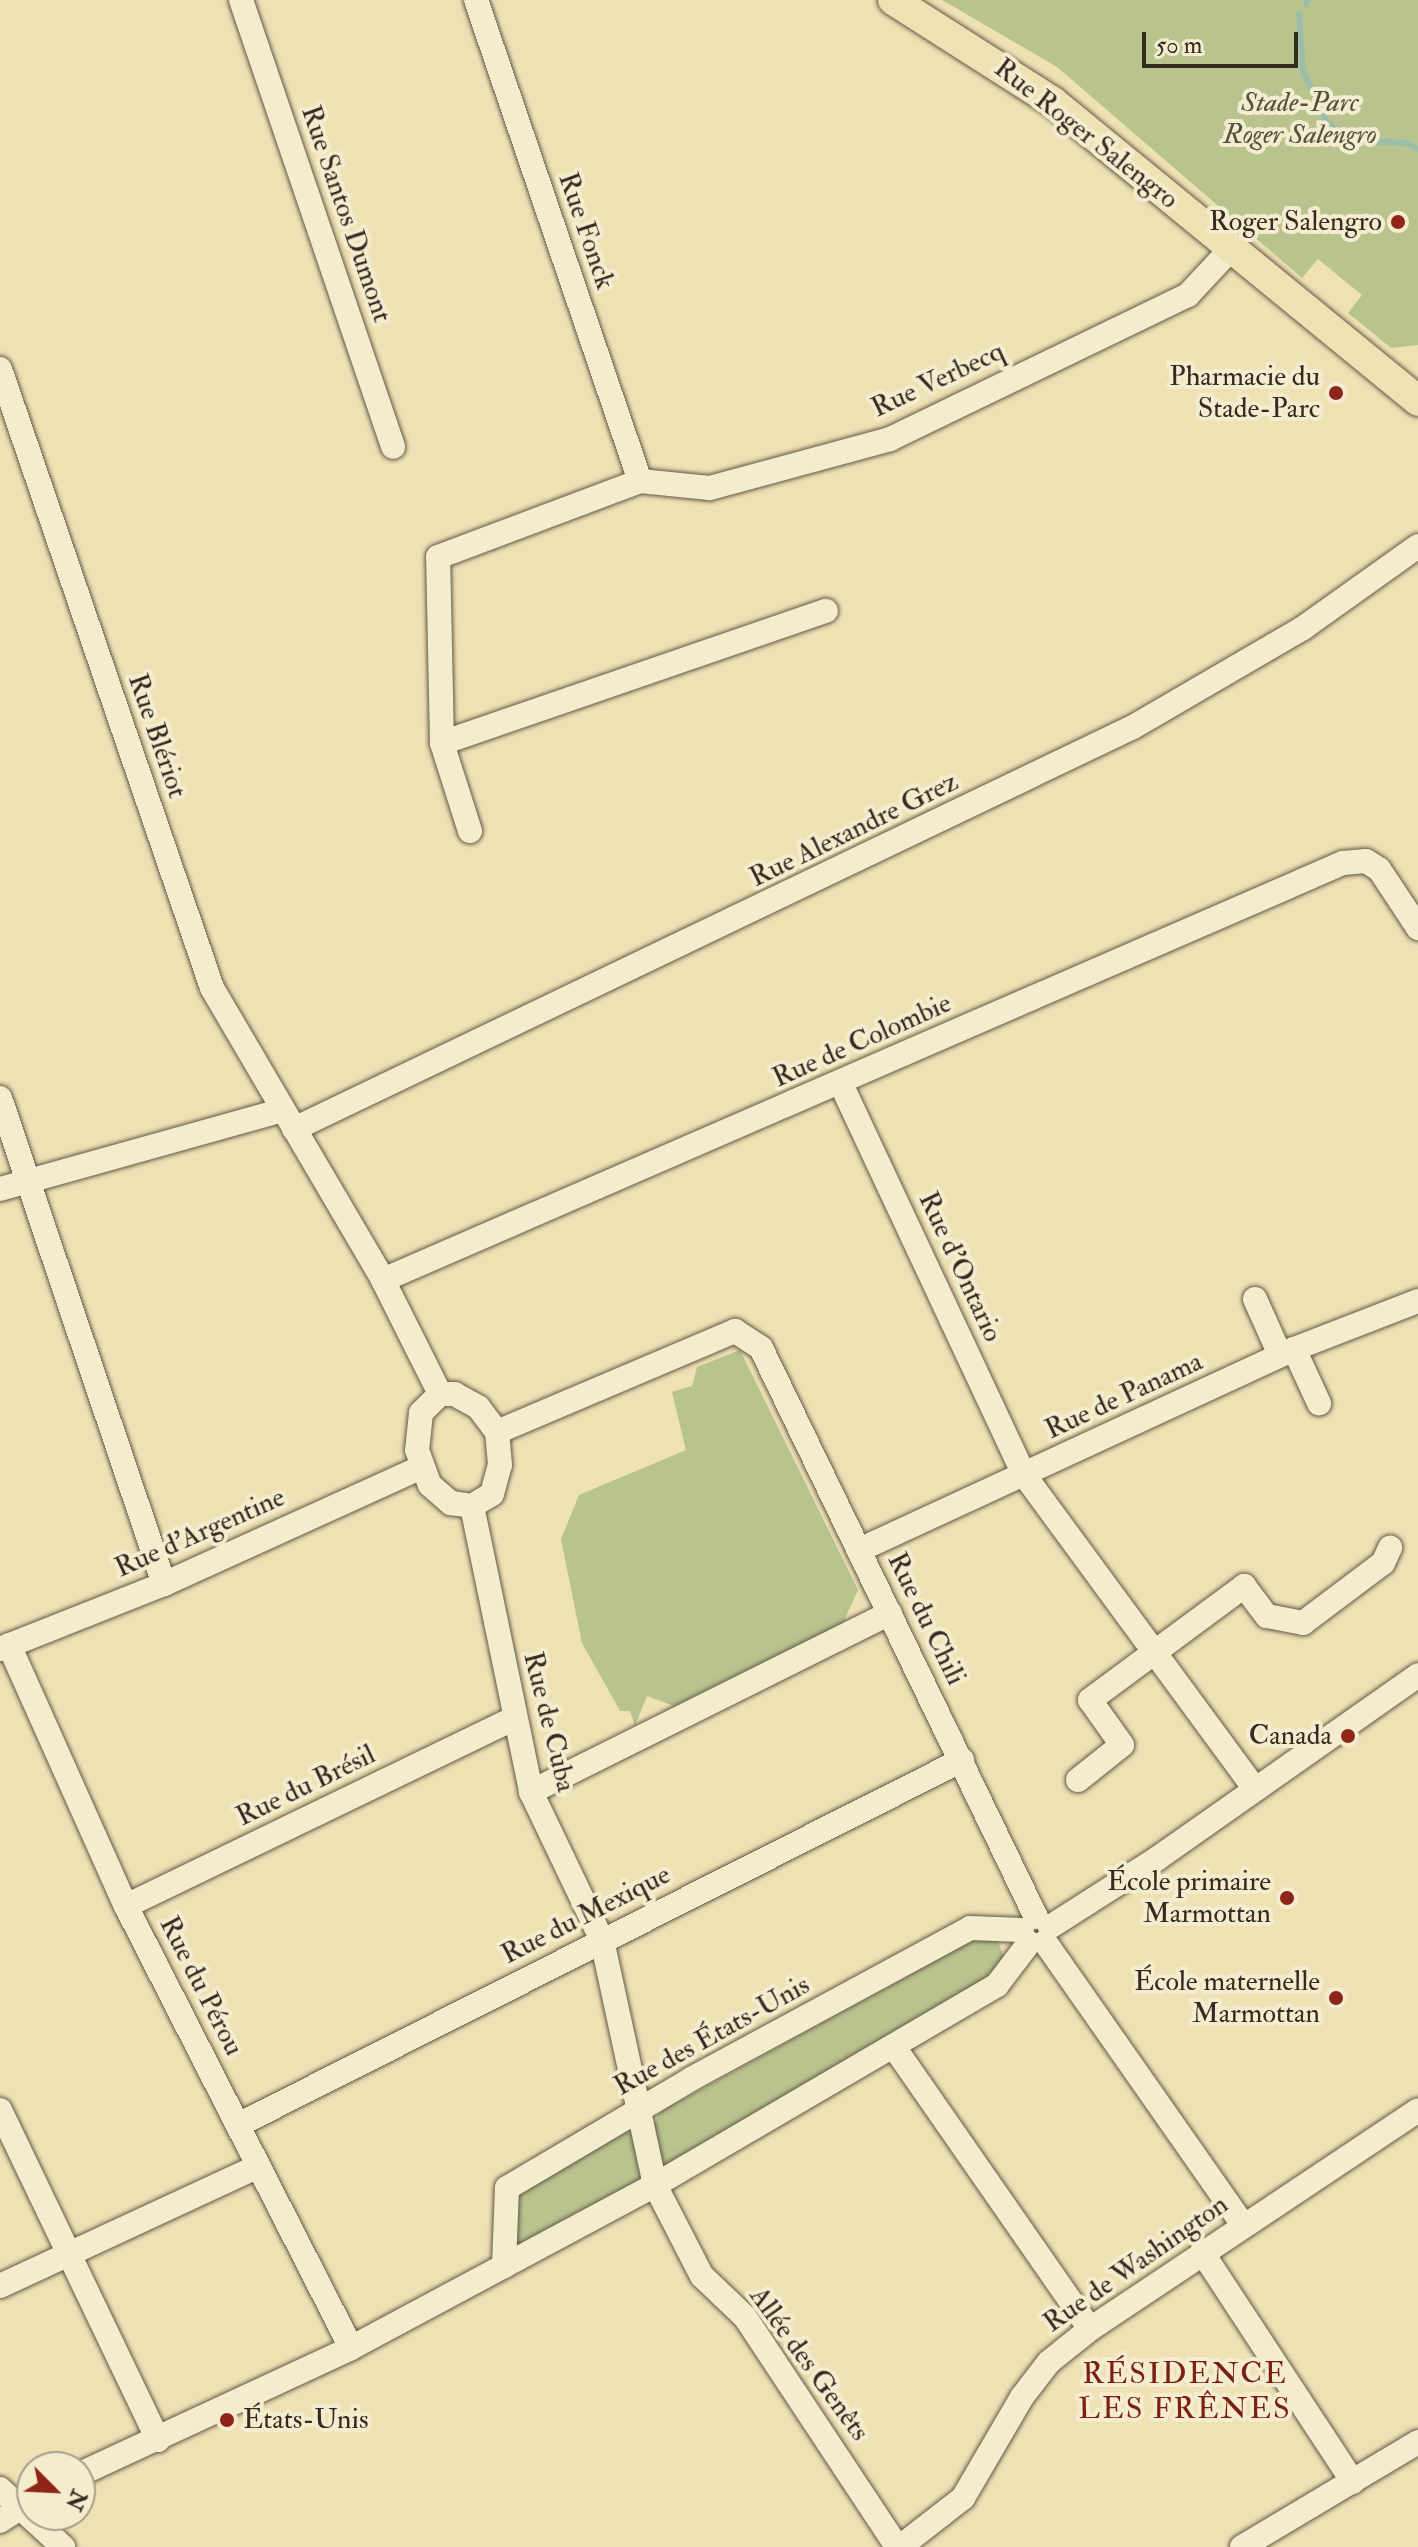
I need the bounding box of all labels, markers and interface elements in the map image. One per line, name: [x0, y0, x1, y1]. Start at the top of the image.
scale bar: [1146, 16, 1302, 66]
text: 50 m: [1156, 30, 1202, 61]
street label: Rue Roger Salengro: [987, 52, 1185, 216]
park label: Stade-Parc Roger Salengro: [1223, 86, 1377, 152]
street label: Rue Santos Dumont: [293, 101, 399, 327]
street label: Rue Fonck: [550, 168, 622, 294]
place label: Roger Salengro: [1209, 205, 1382, 239]
marker: Roger Salengro: [1389, 213, 1407, 231]
street label: Rue Verbecq: [866, 335, 1010, 425]
place label: Pharmacie du Stade-Parc: [1169, 360, 1320, 426]
marker: Pharmacie du Stade-Parc: [1327, 384, 1345, 402]
street label: Rue Blériot: [120, 669, 194, 803]
street label: Rue Alexandre Grez: [744, 765, 964, 895]
street label: Rue de Colombie: [768, 987, 956, 1095]
street label: Rue d'Ontario: [911, 1187, 1009, 1347]
street label: Rue de Panama: [1040, 1345, 1208, 1447]
street label: Rue d'Argentine: [110, 1481, 290, 1585]
street label: Rue du Chili: [879, 1547, 973, 1691]
street label: Rue de Cuba: [515, 1648, 583, 1796]
place label: Canada: [1249, 1719, 1332, 1753]
marker: Canada: [1339, 1727, 1357, 1745]
street label: Rue du Brésil: [231, 1738, 381, 1834]
street label: Rue du Mexique: [496, 1858, 676, 1972]
place label: École primaire Marmottan: [1107, 1865, 1271, 1931]
marker: École primaire Marmottan: [1278, 1889, 1296, 1907]
street label: Rue du Pérou: [152, 1911, 250, 2061]
place label: École maternelle Marmottan: [1134, 1965, 1320, 2031]
street label: Rue des États-Unis: [608, 1968, 816, 2104]
marker: École maternelle Marmottan: [1327, 1989, 1345, 2007]
street label: Rue de Washington: [1037, 2188, 1235, 2340]
street label: Allée des Genêts: [742, 2280, 876, 2448]
district label: RÉSIDENCE LES FRÊNES: [1078, 2356, 1292, 2426]
place label: États-Unis: [243, 2403, 369, 2437]
marker: États-Unis: [218, 2411, 236, 2429]
north arrow: [16, 2451, 96, 2531]
text: N: [59, 2485, 93, 2515]

